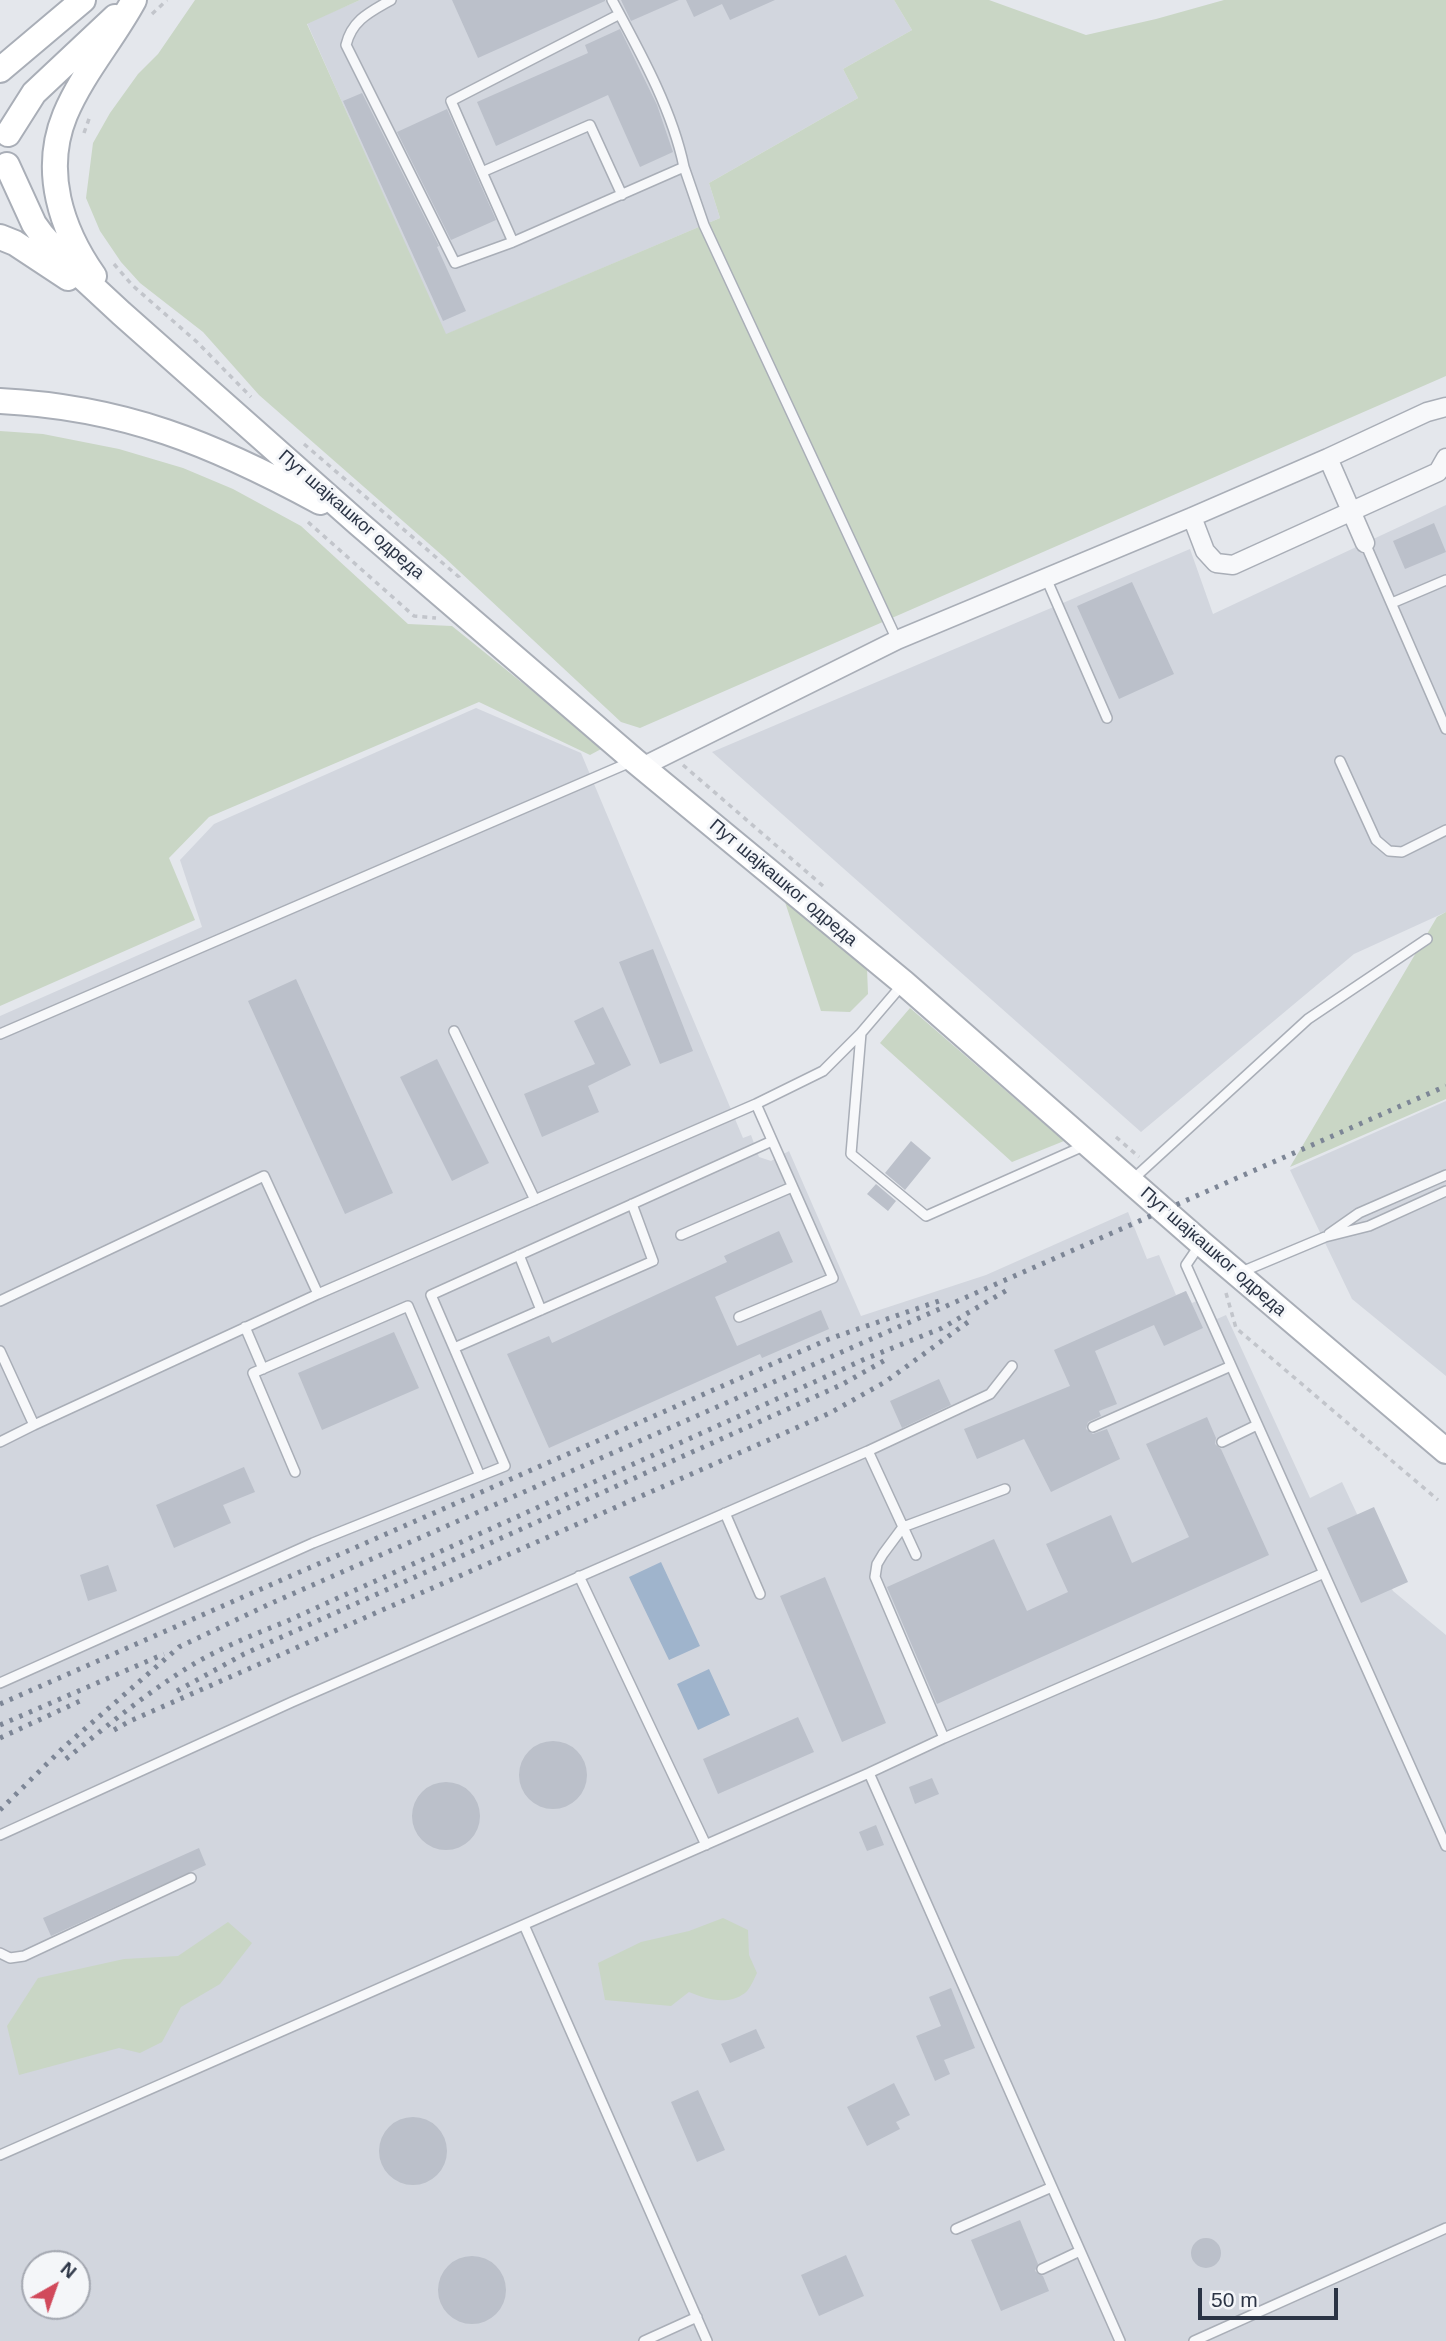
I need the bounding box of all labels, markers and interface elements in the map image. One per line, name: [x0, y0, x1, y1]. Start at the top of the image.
street label: Пут шајкашког одреда: [274, 446, 428, 584]
street label: Пут шајкашког одреда: [705, 815, 861, 951]
street label: Пут шајкашког одреда: [1136, 1183, 1290, 1321]
north arrow: [21, 2250, 91, 2320]
text: N: [57, 2258, 81, 2283]
scale bar: [1201, 2274, 1341, 2318]
text: 50 m: [1211, 2288, 1258, 2311]

